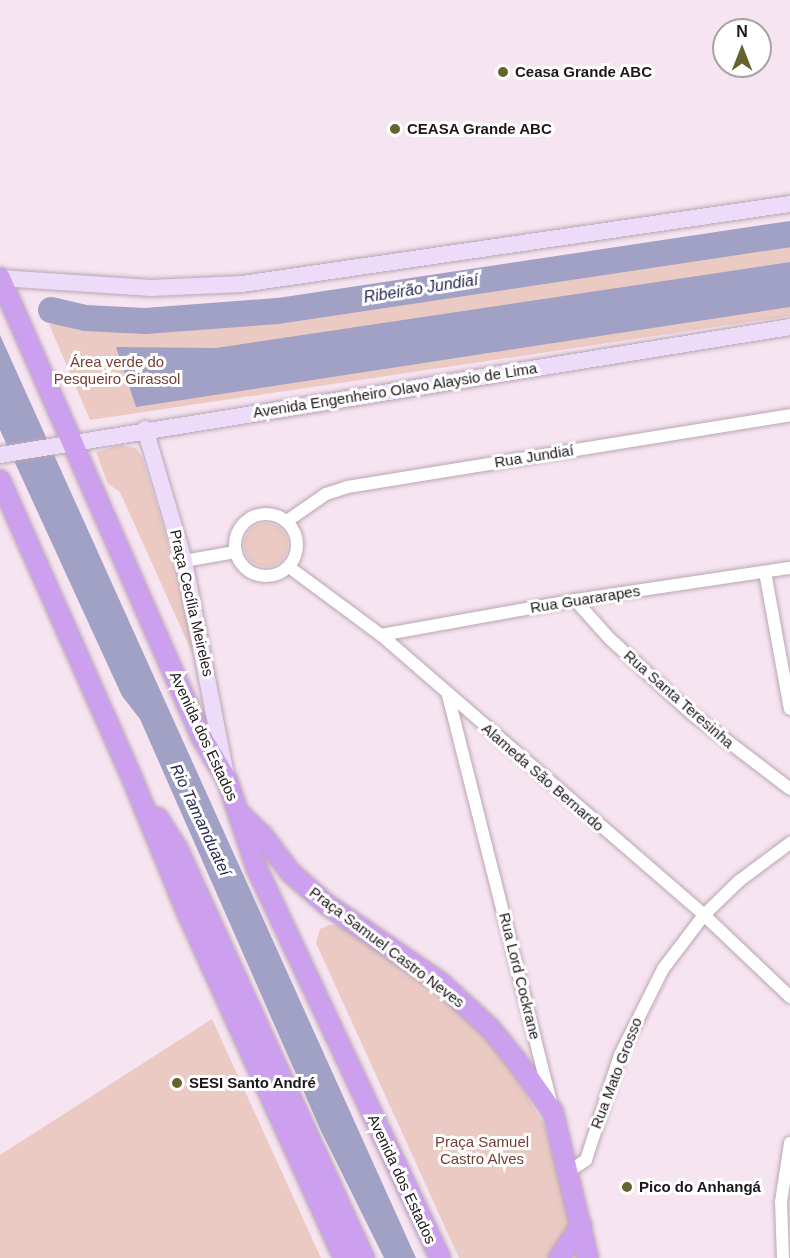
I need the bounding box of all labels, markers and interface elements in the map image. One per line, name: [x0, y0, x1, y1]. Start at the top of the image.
north arrow: [712, 18, 772, 78]
text: N: [736, 23, 748, 40]
place label: Ceasa Grande ABC: [515, 63, 653, 81]
marker: Ceasa Grande ABC: [496, 65, 510, 79]
place label: CEASA Grande ABC: [407, 120, 553, 138]
marker: CEASA Grande ABC: [388, 122, 402, 136]
water label: Ribeirão Jundiaí: [362, 270, 480, 308]
park label: Área verde do Pesqueiro Girassol: [54, 352, 180, 387]
street label: Avenida Engenheiro Olavo Alaysio de Lima: [251, 359, 539, 421]
street label: Rua Jundiaí: [493, 441, 575, 471]
street label: Praça Cecília Meireles: [166, 528, 218, 678]
street label: Rua Guararapes: [529, 581, 641, 617]
street label: Rua Santa Teresinha: [620, 646, 738, 752]
street label: Avenida dos Estados: [166, 668, 242, 804]
street label: Alameda São Bernardo: [478, 719, 608, 835]
water label: Rio Tamanduateí: [166, 761, 234, 879]
street label: Praça Samuel Castro Neves: [306, 883, 468, 1011]
street label: Rua Lord Cockrane: [496, 911, 544, 1041]
street label: Rua Mato Grosso: [587, 1015, 645, 1131]
place label: SESI Santo André: [189, 1074, 317, 1092]
marker: SESI Santo André: [170, 1076, 184, 1090]
street label: Avenida dos Estados: [364, 1111, 440, 1247]
park label: Praça Samuel Castro Alves: [435, 1132, 529, 1167]
place label: Pico do Anhangá: [639, 1178, 762, 1196]
marker: Pico do Anhangá: [620, 1180, 634, 1194]

